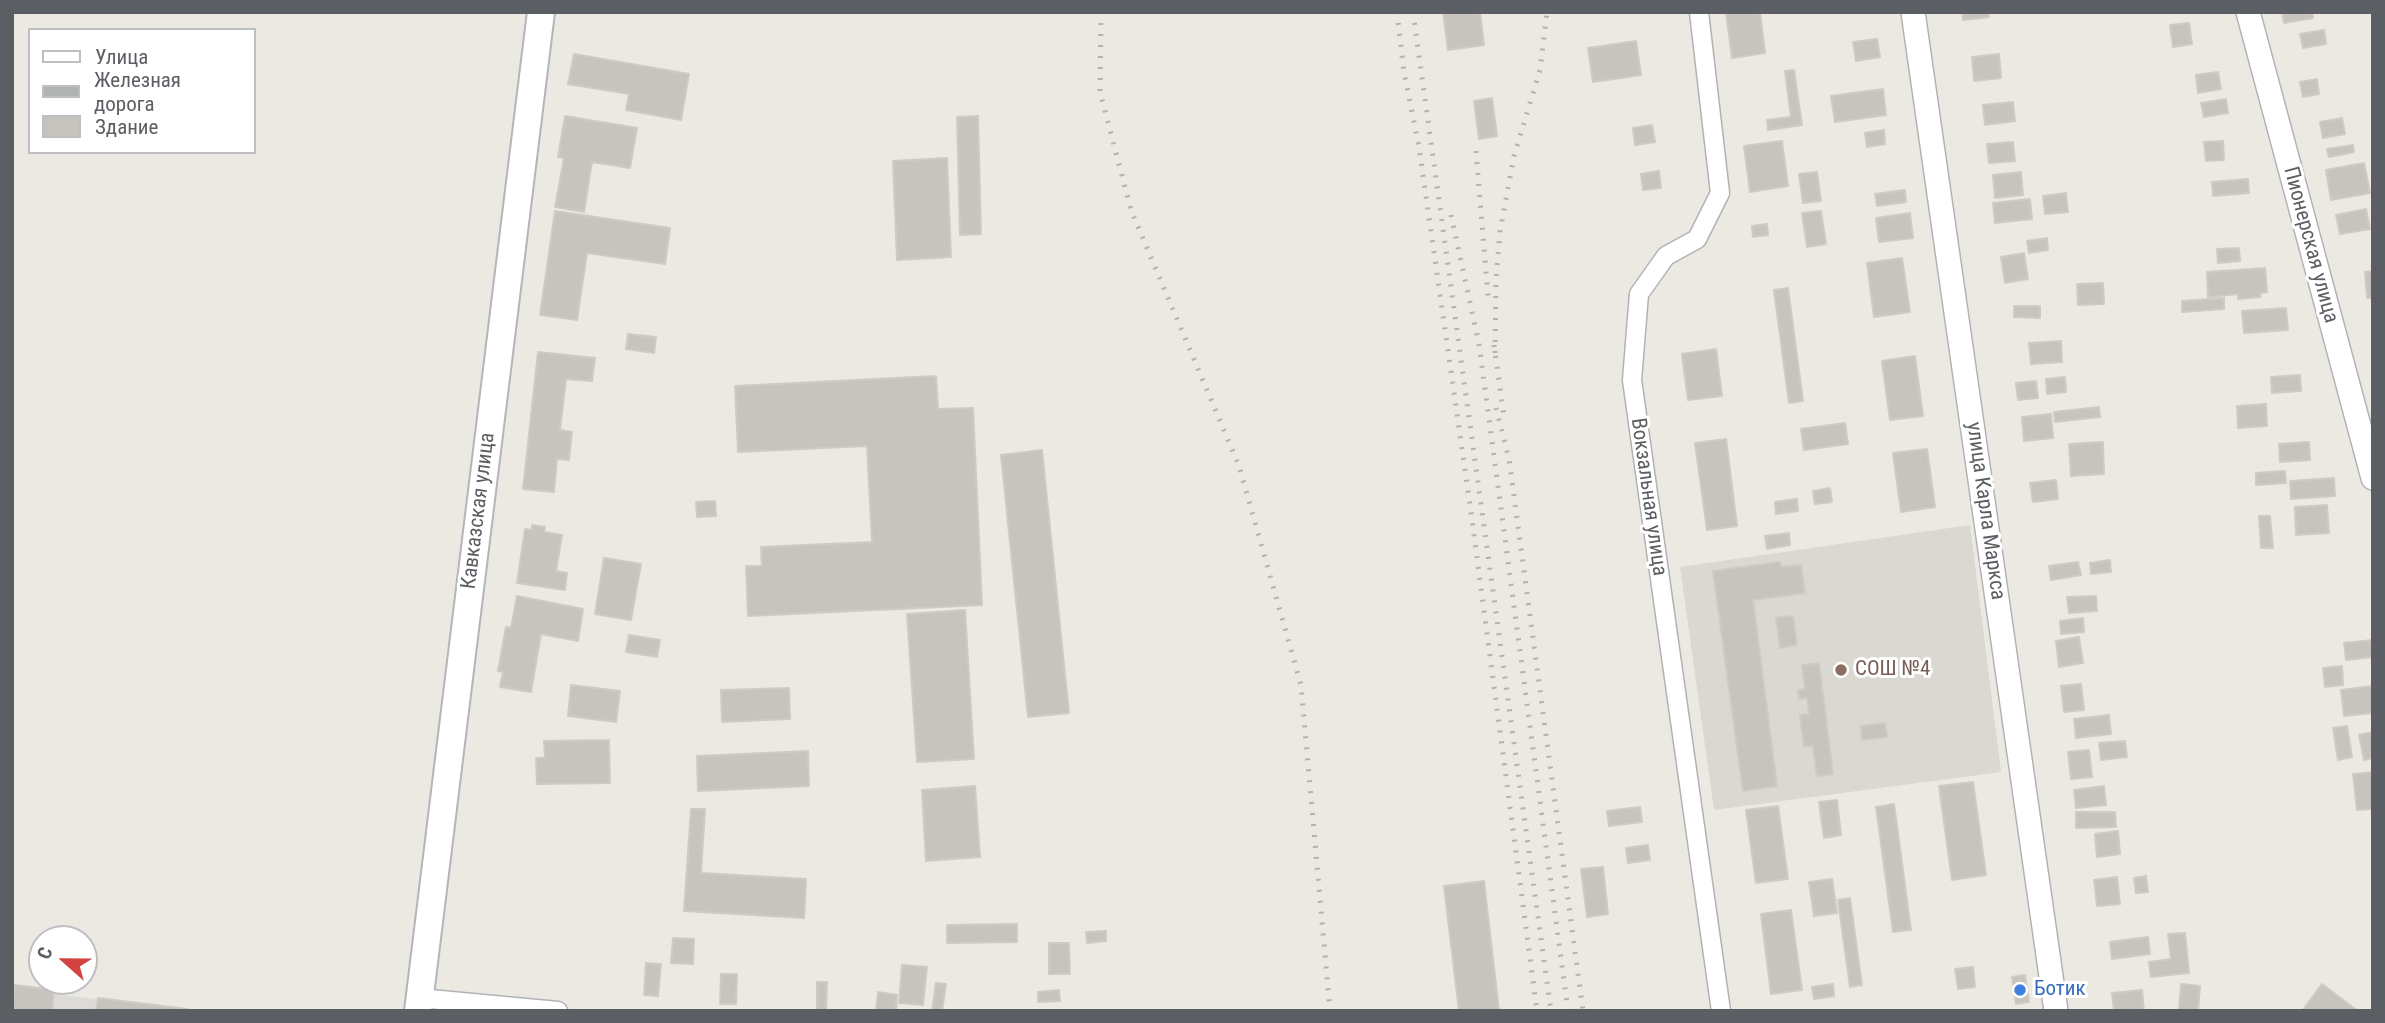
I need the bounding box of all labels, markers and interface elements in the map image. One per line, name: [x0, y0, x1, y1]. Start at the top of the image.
legend: [28, 28, 256, 154]
text: Улица: [95, 45, 148, 69]
text: Железная дорога: [94, 68, 181, 116]
text: Здание: [95, 115, 158, 139]
street label: Пионерская улица: [2277, 164, 2343, 326]
street label: Вокзальная улица: [1624, 417, 1672, 577]
street label: улица Карла Маркса: [1960, 421, 2010, 601]
street label: Кавказская улица: [457, 431, 501, 591]
place label: СОШ №4: [1855, 657, 1930, 683]
marker: СОШ №4: [1833, 662, 1849, 678]
north arrow: [28, 925, 98, 995]
text: С: [32, 944, 57, 962]
place label: Ботик: [2034, 977, 2086, 1003]
marker: Ботик: [2012, 982, 2028, 998]

